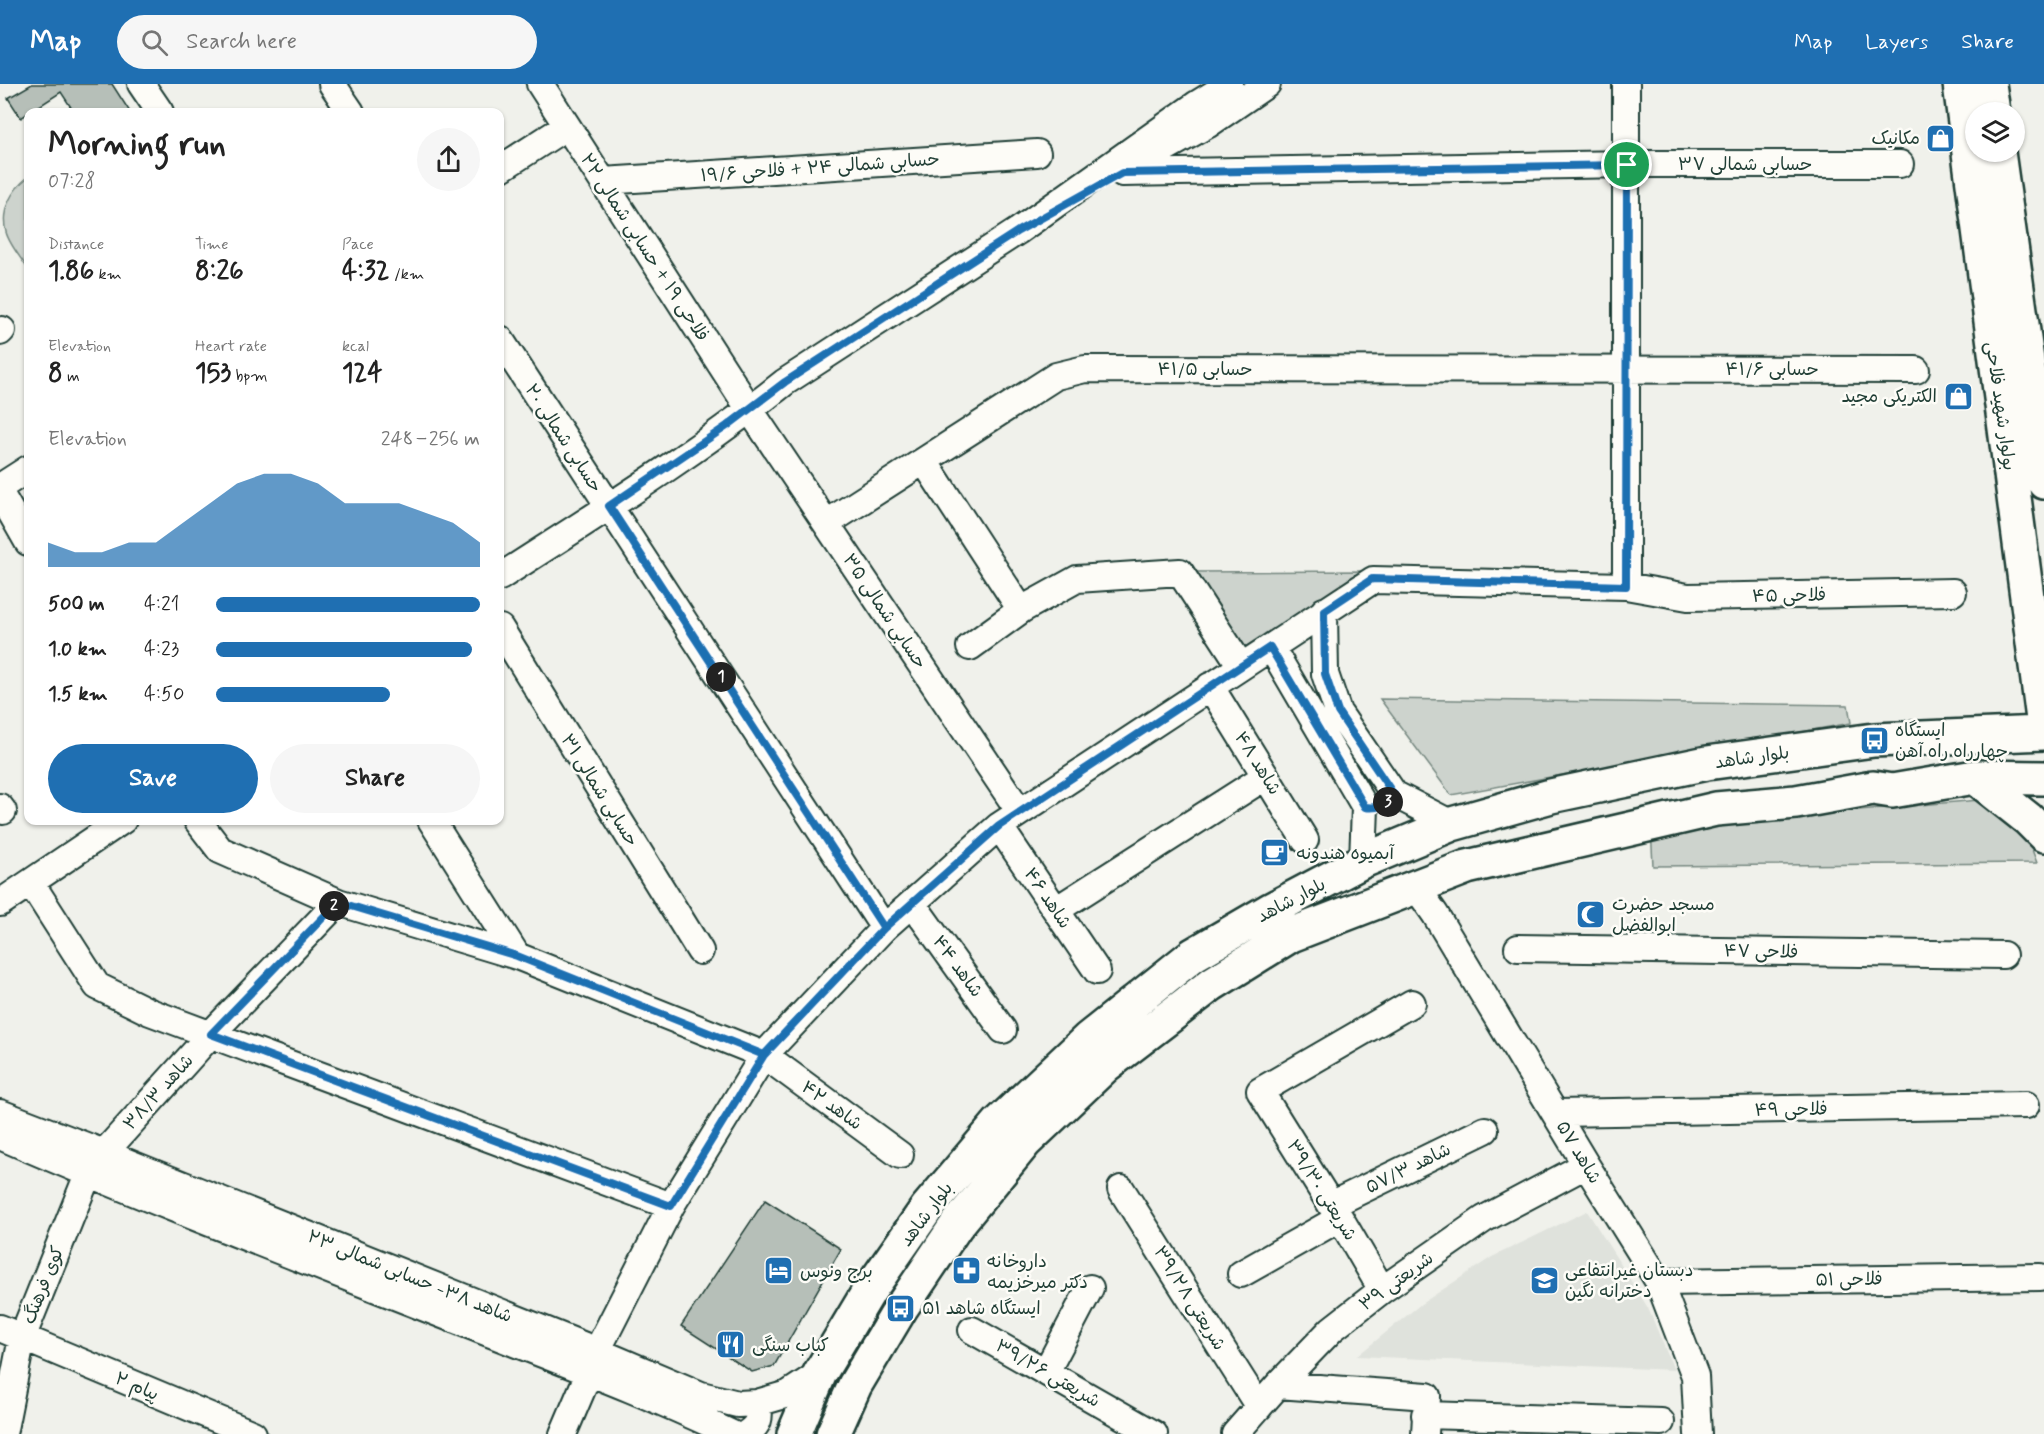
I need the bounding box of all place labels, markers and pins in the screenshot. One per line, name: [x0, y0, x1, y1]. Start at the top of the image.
shop icon: مکانیک: [1925, 122, 1957, 154]
place label: مکانیک: [1872, 127, 1920, 151]
pin: [1601, 139, 1652, 190]
shop icon: الکتریکی مجید: [1942, 380, 1974, 412]
place label: الکتریکی مجید: [1841, 385, 1937, 409]
pin: 1: [706, 662, 736, 692]
place label: ایستگاه چهارراه راه آهن: [1895, 719, 2008, 764]
bus stop icon: ایستگاه چهارراه راه آهن: [1858, 724, 1890, 756]
pin: 3: [1373, 787, 1403, 817]
cafe icon: آبمیوه هندونه: [1259, 837, 1291, 869]
place label: آبمیوه هندونه: [1296, 842, 1395, 866]
pin: 2: [319, 891, 349, 921]
place label: مسجد حضرت ابوالفضل: [1612, 893, 1715, 938]
mosque icon: مسجد حضرت ابوالفضل: [1575, 898, 1607, 930]
place label: داروخانه دکتر میرخزیمه: [987, 1250, 1088, 1295]
hotel icon: برج ونوس: [763, 1255, 795, 1287]
pharmacy icon: داروخانه دکتر میرخزیمه: [950, 1255, 982, 1287]
place label: دبستان غیرانتفاعی دخترانه نگین: [1565, 1259, 1693, 1304]
place label: برج ونوس: [800, 1260, 873, 1284]
school or university icon: دبستان غیرانتفاعی دخترانه نگین: [1528, 1264, 1560, 1296]
bus stop icon: ایستگاه شاهد ۵۱: [885, 1292, 917, 1324]
place label: ایستگاه شاهد ۵۱: [922, 1297, 1041, 1321]
restaurant icon: کباب سنگی: [715, 1329, 747, 1361]
place label: کباب سنگی: [752, 1334, 829, 1358]

